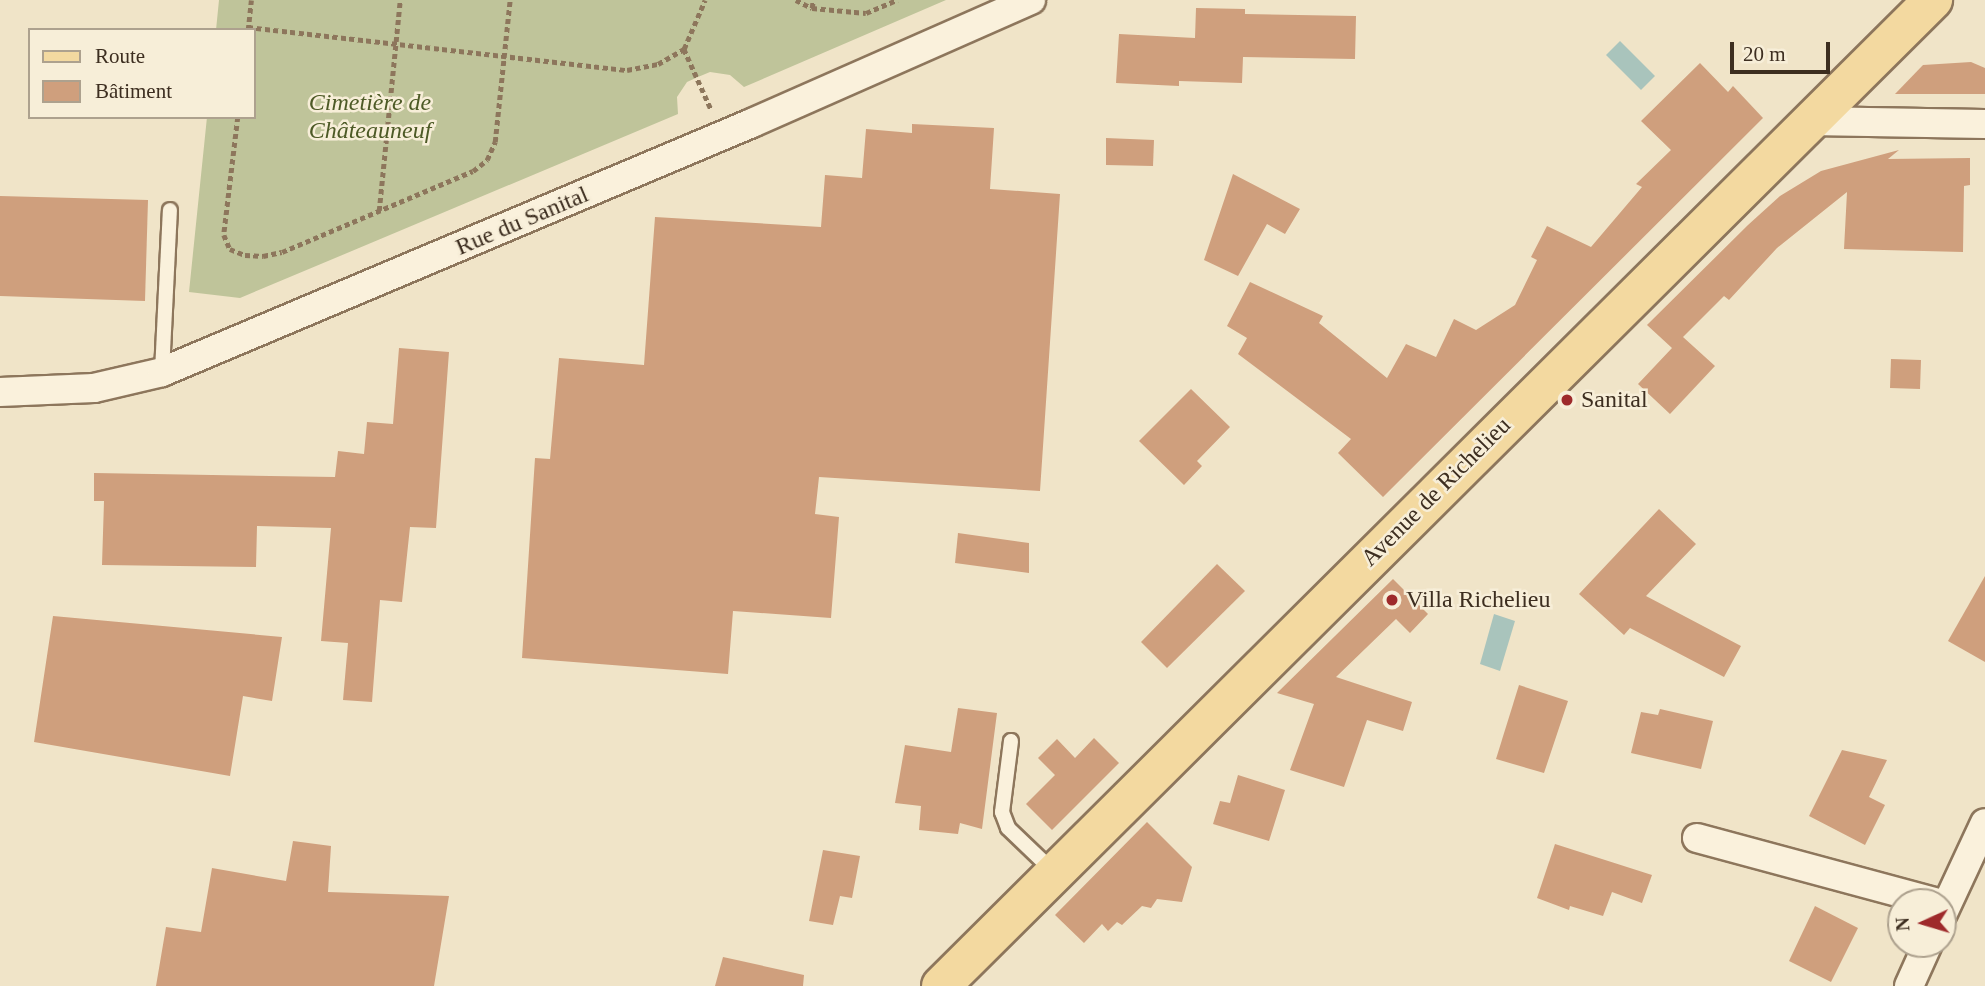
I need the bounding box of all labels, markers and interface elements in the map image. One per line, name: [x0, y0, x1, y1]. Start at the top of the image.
legend: [28, 28, 256, 119]
scale bar: [1733, 28, 1833, 72]
text: 20 m: [1743, 42, 1786, 66]
text: Route: [95, 44, 145, 68]
text: Bâtiment: [95, 79, 172, 103]
park label: Cimetière de Châteauneuf: [309, 89, 431, 145]
street label: Rue du Sanital: [451, 180, 593, 262]
place label: Sanital: [1581, 386, 1648, 414]
marker: Sanital: [1559, 392, 1575, 408]
street label: Avenue de Richelieu: [1355, 411, 1517, 573]
place label: Villa Richelieu: [1406, 586, 1551, 614]
marker: Villa Richelieu: [1384, 592, 1400, 608]
north arrow: [1887, 888, 1957, 958]
text: N: [1892, 917, 1914, 932]

